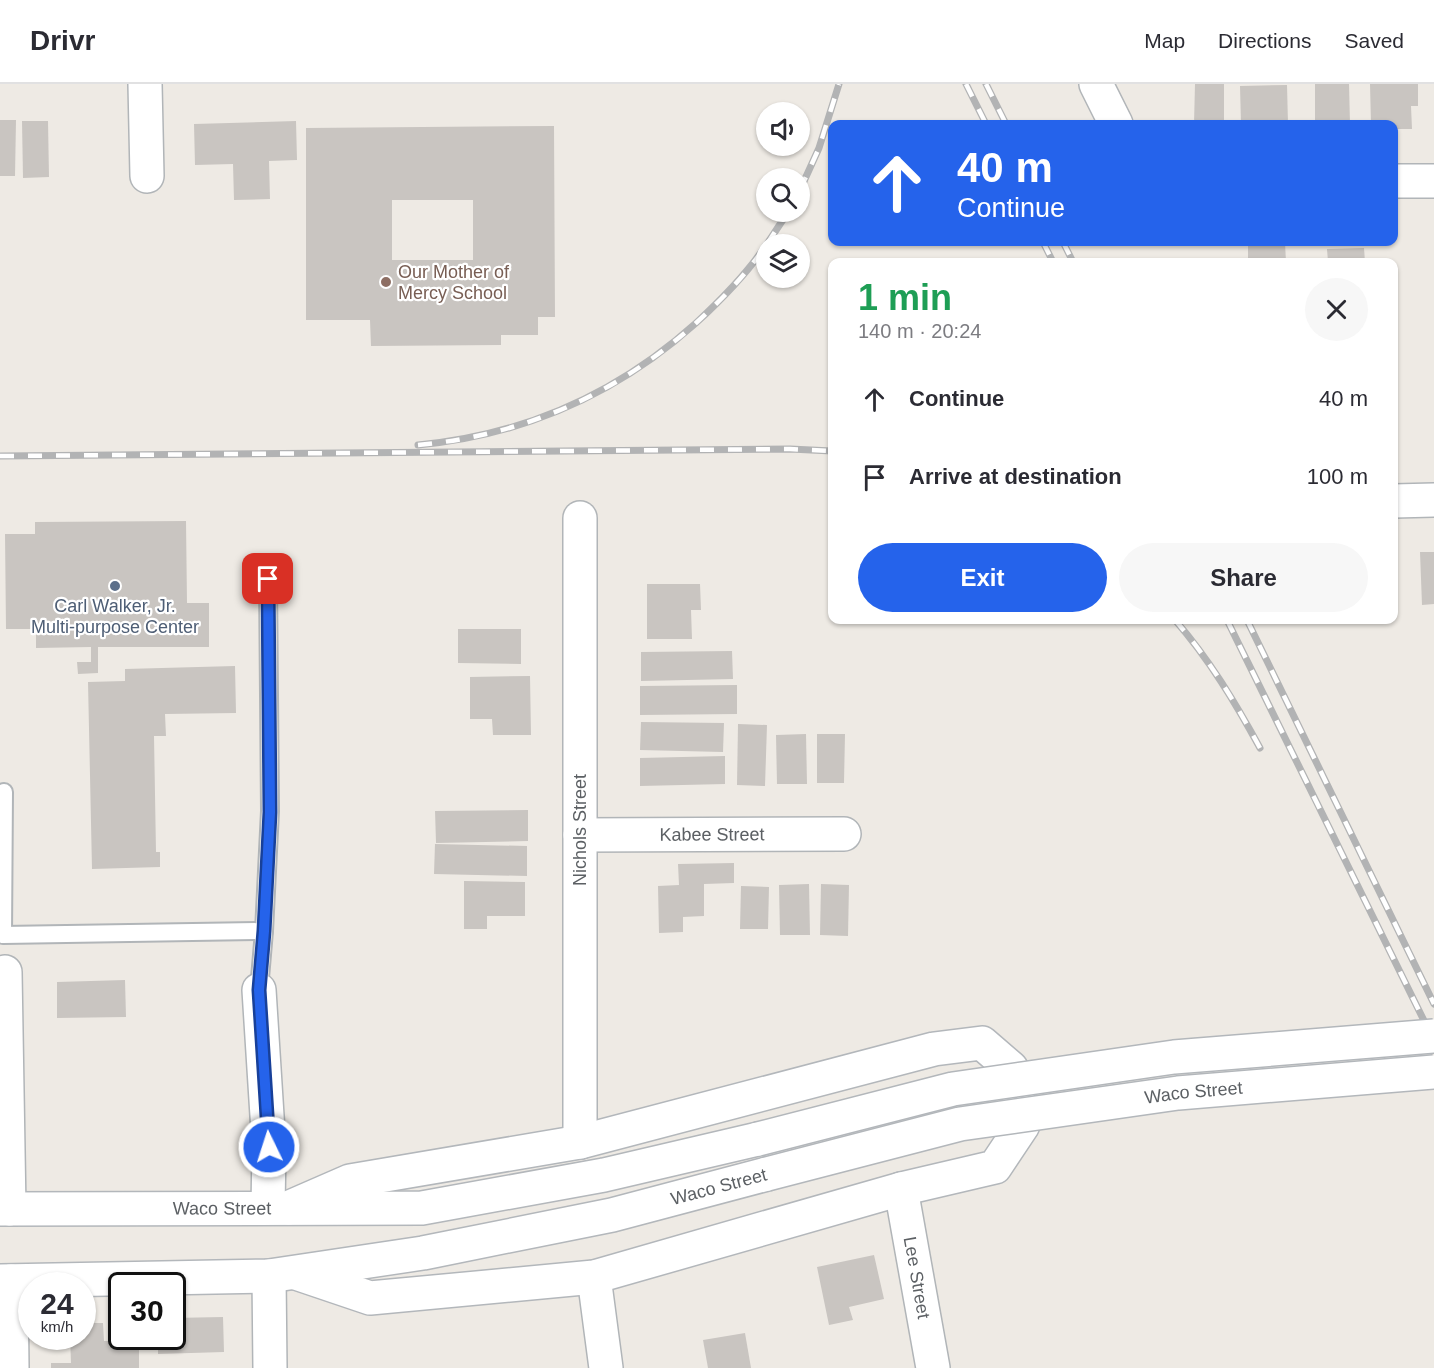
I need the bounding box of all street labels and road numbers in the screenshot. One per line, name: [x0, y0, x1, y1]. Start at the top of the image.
street label: Nichols Street: [570, 774, 590, 886]
street label: Kabee Street: [659, 824, 765, 845]
street label: Waco Street: [1143, 1078, 1243, 1108]
street label: Waco Street: [669, 1164, 769, 1209]
street label: Waco Street: [173, 1198, 271, 1219]
street label: Lee Street: [900, 1235, 934, 1320]

